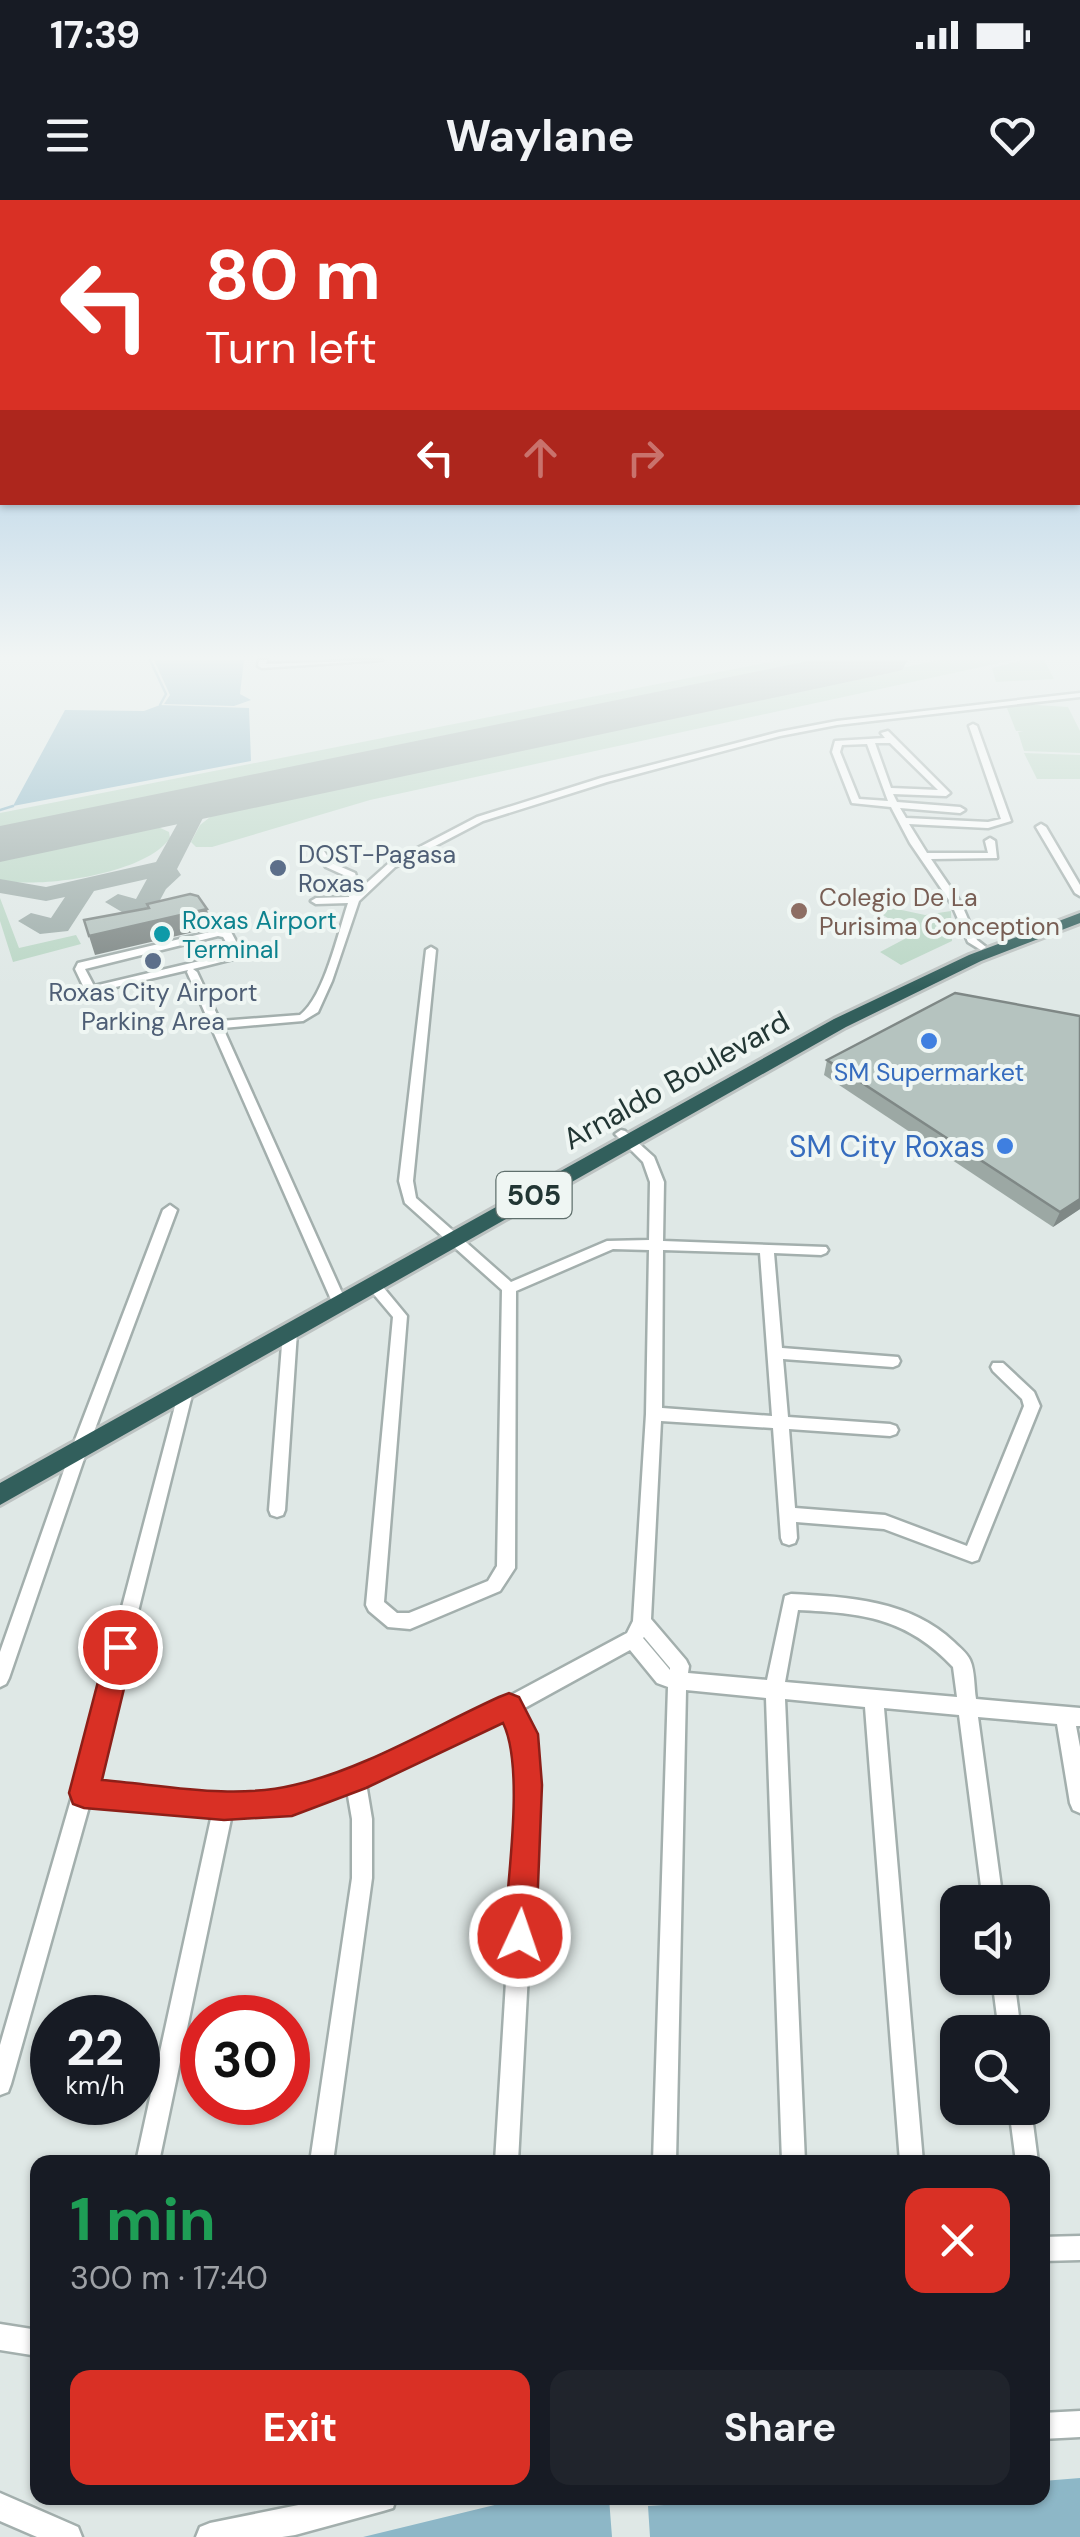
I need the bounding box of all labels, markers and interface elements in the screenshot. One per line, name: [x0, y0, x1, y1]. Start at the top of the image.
text: 17:39: [50, 10, 140, 60]
text: Waylane: [445, 106, 635, 165]
icon: menu: [40, 108, 95, 163]
icon: heart: [985, 108, 1040, 163]
text: 80 m: [205, 230, 381, 321]
icon: left: [40, 240, 170, 370]
text: Turn left: [205, 318, 377, 377]
icon: left: [408, 430, 463, 485]
icon: ahead: [513, 430, 568, 485]
icon: right: [618, 430, 673, 485]
place label: DOST-Pagasa Roxas: [298, 838, 456, 900]
marker: DOST-Pagasa Roxas: [267, 857, 289, 879]
place label: Colegio De La Purisima Conception: [819, 881, 1060, 943]
marker: Colegio De La Purisima Conception: [788, 900, 810, 922]
place label: Roxas Airport Terminal: [182, 904, 337, 966]
marker: Roxas Airport Terminal: [151, 923, 173, 945]
marker: Roxas City Airport Parking Area: [142, 950, 164, 972]
place label: Roxas City Airport Parking Area: [48, 976, 258, 1038]
street label: Arnaldo Boulevard: [556, 1002, 796, 1158]
marker: SM Supermarket: [918, 1030, 940, 1052]
place label: SM Supermarket: [834, 1056, 1024, 1089]
place label: SM City Roxas: [789, 1127, 985, 1166]
marker: SM City Roxas: [994, 1135, 1016, 1157]
road number: 505: [496, 1172, 572, 1218]
pin: [78, 1605, 163, 1690]
icon: arrive: [93, 1620, 148, 1675]
position arrow: [468, 1884, 572, 1988]
map controls: [940, 1885, 1050, 2125]
button: sound: [940, 1885, 1050, 1995]
speed limit sign: 30: [180, 1995, 310, 2125]
text: 22: [66, 2015, 124, 2081]
button: search: [940, 2015, 1050, 2125]
text: km/h: [65, 2069, 125, 2102]
text: 1 min: [70, 2180, 216, 2259]
button: close: [905, 2188, 1010, 2293]
text: 300 m · 17:40: [70, 2257, 268, 2299]
button: Exit: [70, 2370, 530, 2485]
button: Share: [550, 2370, 1010, 2485]

